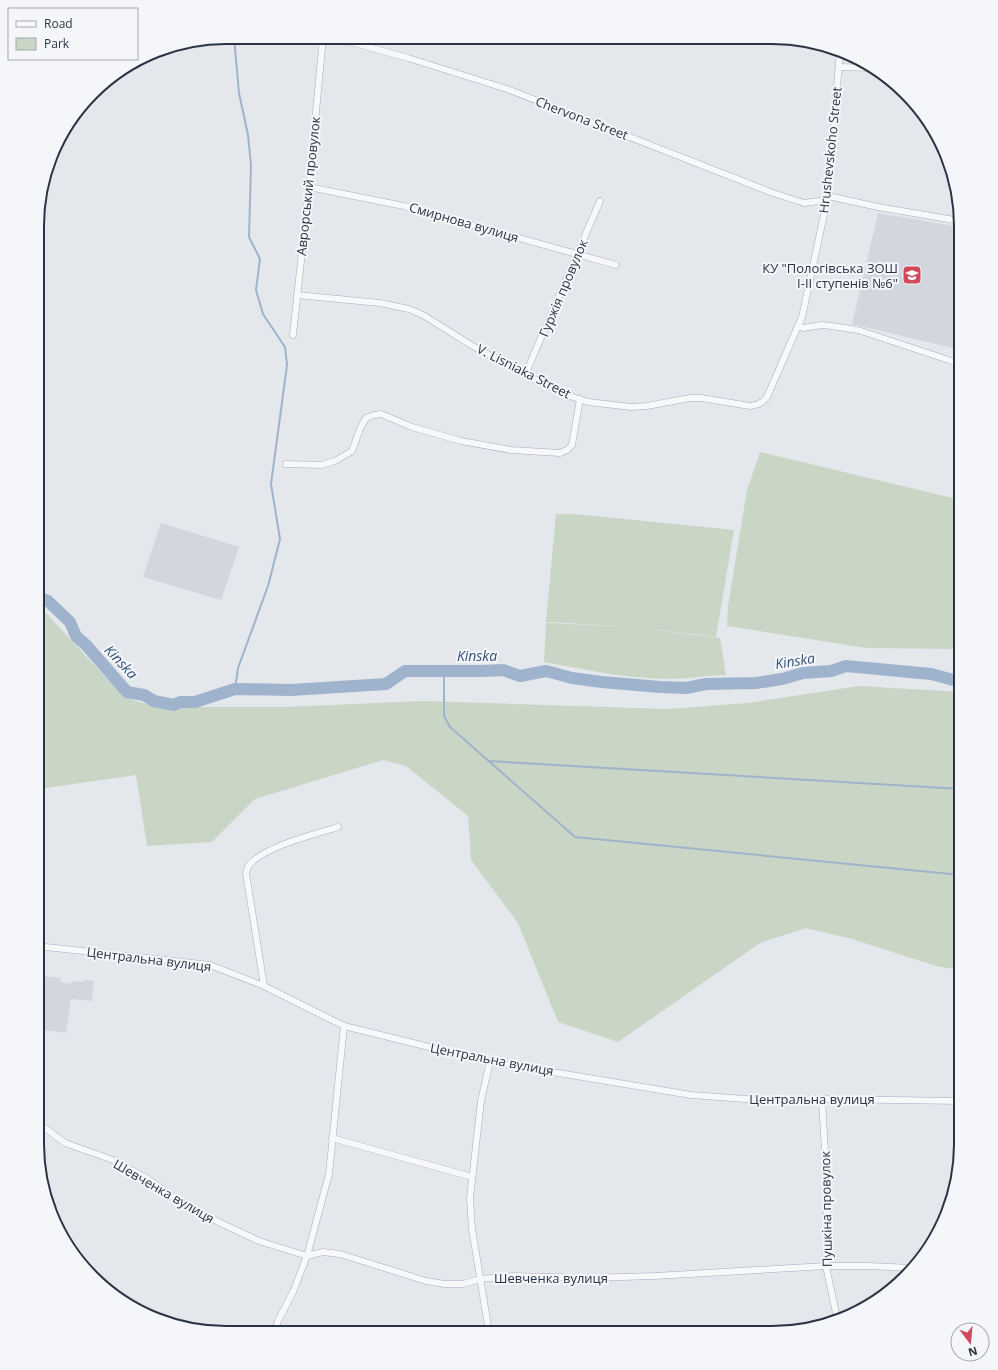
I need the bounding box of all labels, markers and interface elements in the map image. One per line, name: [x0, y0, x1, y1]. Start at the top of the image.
legend: [8, 8, 138, 60]
text: Road: [44, 15, 73, 32]
text: Park: [44, 35, 70, 52]
street label: Hrushevskoho Street: [814, 85, 846, 214]
street label: Chervona Street: [533, 92, 631, 144]
street label: Аврорський провулок: [292, 115, 324, 256]
street label: Смирнова вулиця: [407, 198, 521, 246]
street label: Гуржія провулок: [534, 236, 592, 340]
place label: КУ "Пологівська ЗОШ І-ІІ ступенів №6": [762, 259, 898, 292]
school or university icon: КУ "Пологівська ЗОШ І-ІІ ступенів №6": [901, 264, 923, 286]
street label: V. Lisniaka Street: [474, 340, 574, 403]
water label: Kinska: [101, 640, 142, 683]
water label: Kinska: [457, 646, 497, 665]
water label: Kinska: [774, 648, 816, 673]
street label: Центральна вулиця: [86, 942, 212, 976]
street label: Центральна вулиця: [429, 1038, 555, 1080]
street label: Центральна вулиця: [749, 1090, 875, 1108]
street label: Пушкіна провулок: [816, 1150, 836, 1267]
street label: Шевченка вулиця: [110, 1155, 218, 1227]
street label: Шевченка вулиця: [494, 1269, 608, 1287]
north arrow: [950, 1322, 990, 1362]
text: N: [967, 1344, 979, 1361]

